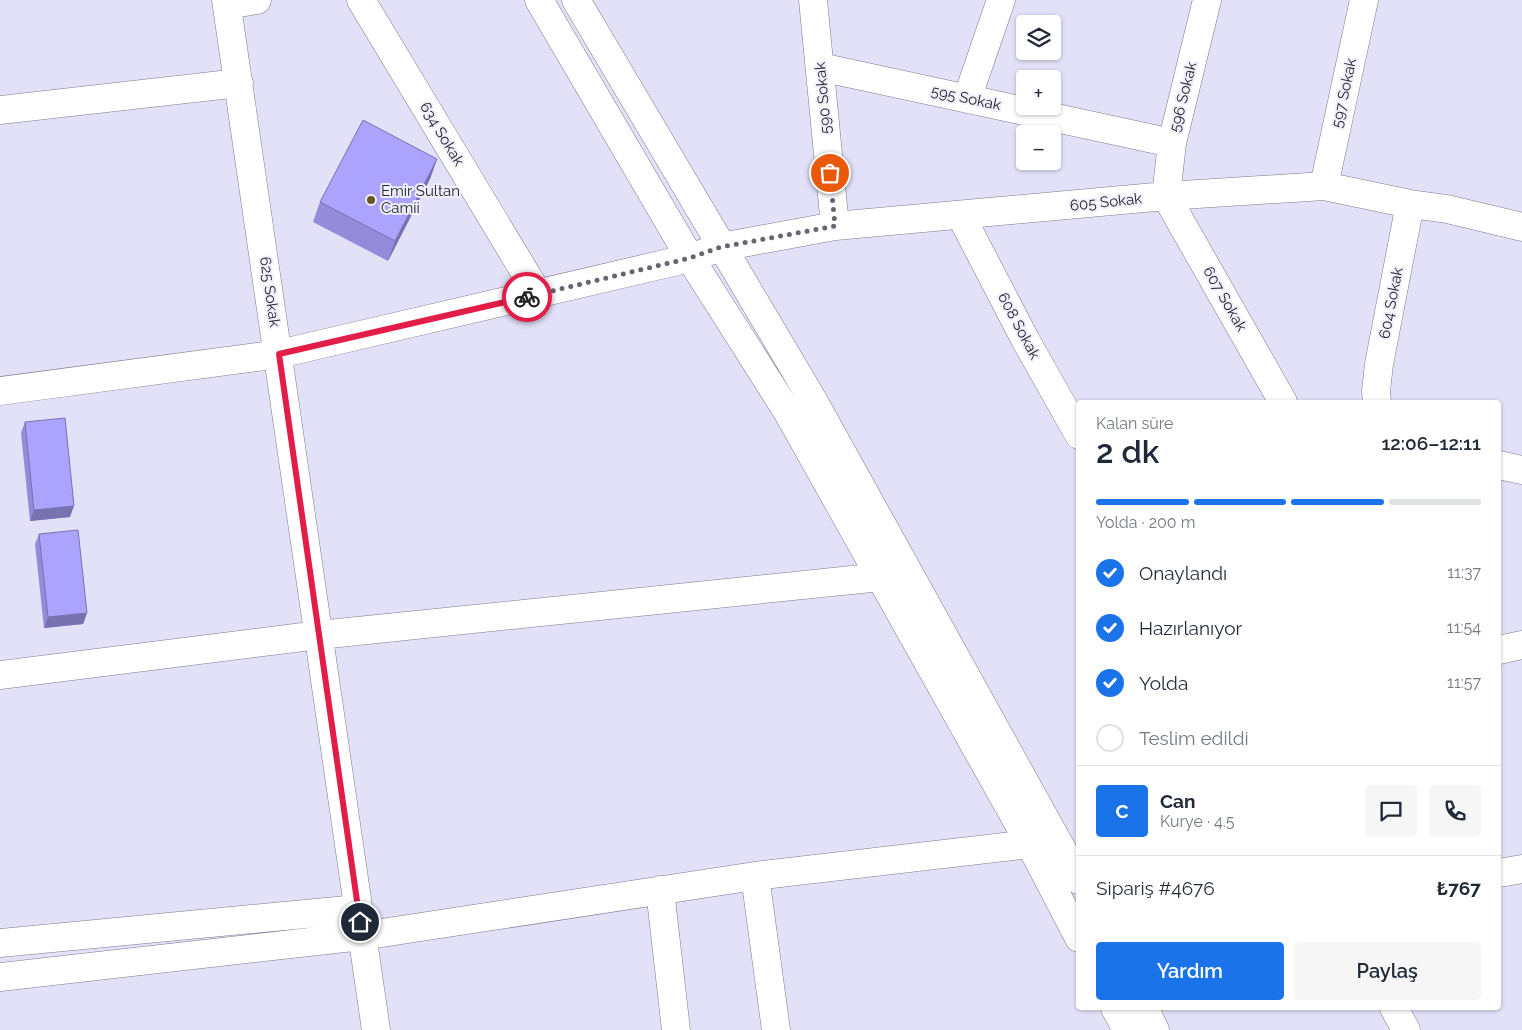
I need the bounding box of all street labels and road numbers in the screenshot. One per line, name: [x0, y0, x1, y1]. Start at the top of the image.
street label: 597 Sokak: [1328, 56, 1360, 129]
street label: 596 Sokak: [1166, 60, 1200, 134]
street label: 590 Sokak: [811, 61, 835, 135]
street label: 595 Sokak: [929, 82, 1003, 114]
street label: 634 Sokak: [416, 99, 468, 169]
street label: 605 Sokak: [1069, 189, 1143, 215]
street label: 625 Sokak: [256, 256, 284, 328]
street label: 607 Sokak: [1199, 263, 1251, 335]
street label: 604 Sokak: [1375, 266, 1407, 340]
street label: 608 Sokak: [994, 290, 1044, 363]

